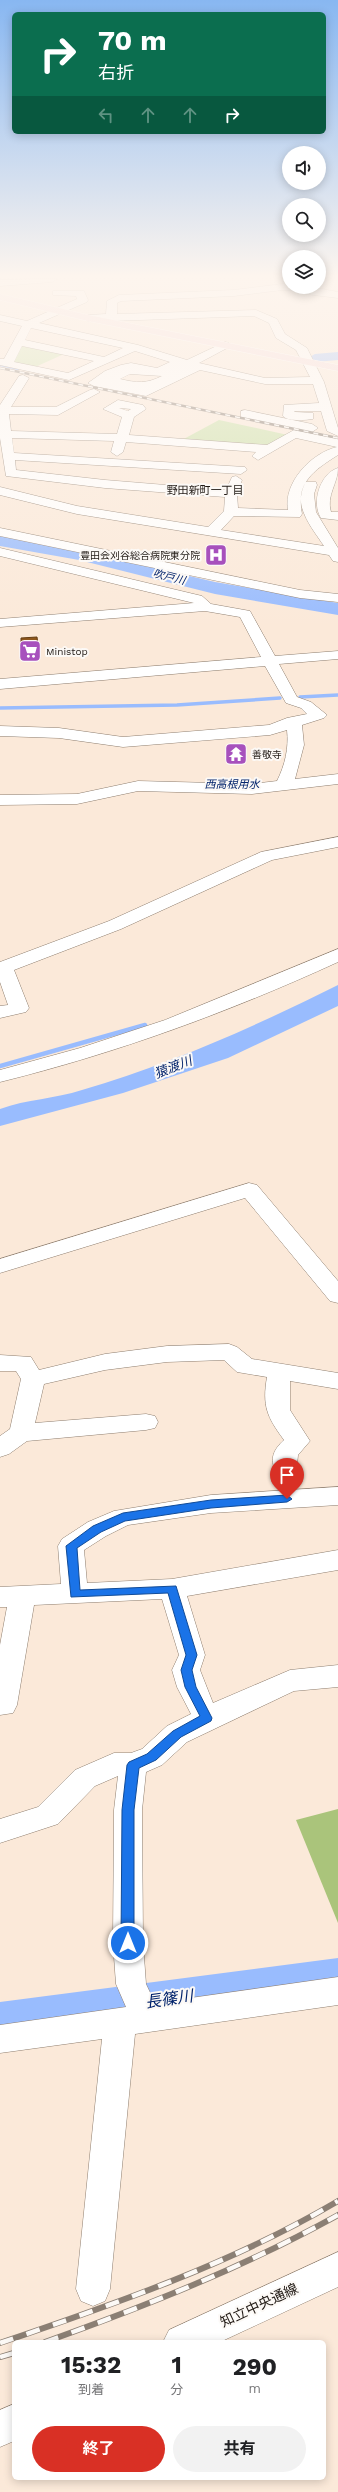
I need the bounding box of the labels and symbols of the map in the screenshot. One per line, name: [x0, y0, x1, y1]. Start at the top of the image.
district label: 野田新町一丁目: [167, 484, 244, 497]
hospital icon: 豊田会刈谷総合病院東分院: [203, 542, 229, 568]
place label: 豊田会刈谷総合病院東分院: [80, 550, 200, 561]
water label: 吹戸川: [151, 567, 188, 588]
supermarket icon: Ministop: [17, 638, 43, 664]
place label: Ministop: [46, 646, 88, 657]
temple icon: 善敬寺: [223, 741, 249, 767]
place label: 善敬寺: [252, 749, 282, 760]
water label: 西高根用水: [205, 778, 260, 791]
water label: 猿渡川: [152, 1052, 196, 1081]
pin: [270, 1458, 304, 1499]
position arrow: [107, 1922, 149, 1964]
water label: 長篠川: [144, 1986, 196, 2012]
street label: 知立中央通線: [218, 2280, 300, 2330]

